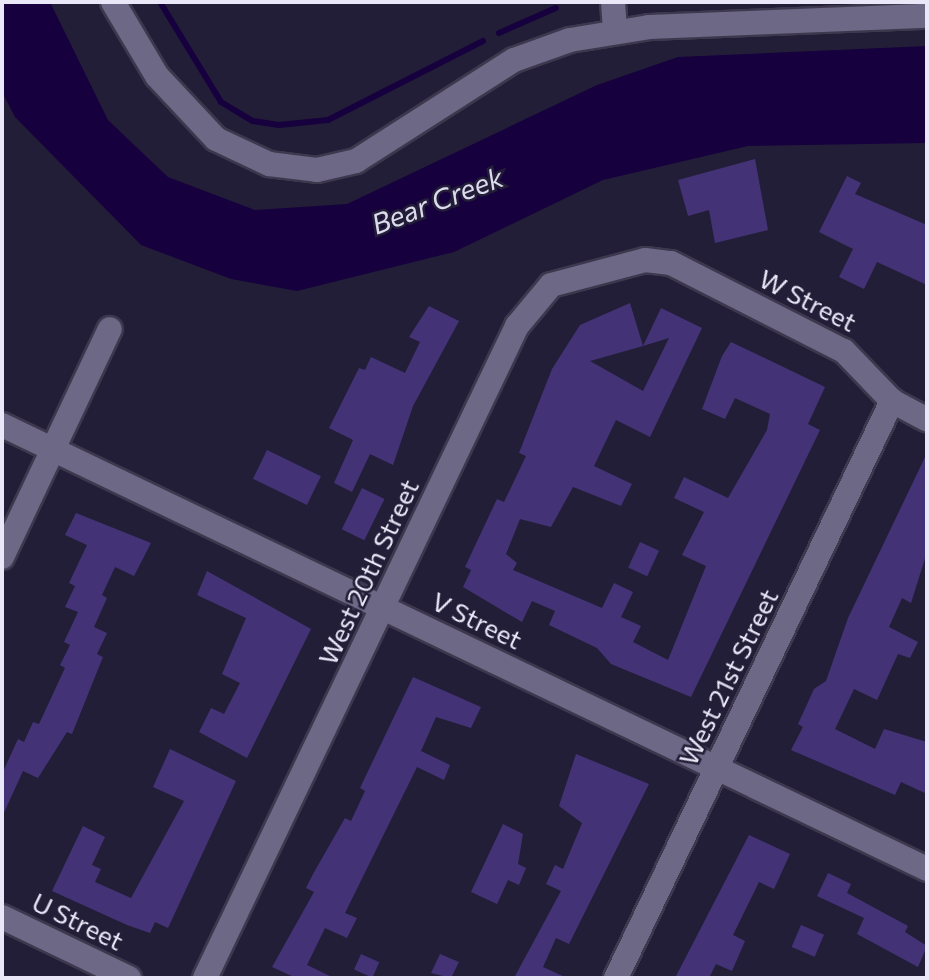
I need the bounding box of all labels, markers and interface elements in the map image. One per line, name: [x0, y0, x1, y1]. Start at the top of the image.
water label: Bear Creek: [366, 159, 508, 241]
street label: W Street: [754, 262, 862, 338]
street label: West 20th Street: [311, 474, 425, 670]
street label: West 21st Street: [672, 584, 784, 770]
street label: V Street: [427, 585, 527, 655]
street label: U Street: [27, 886, 129, 956]

